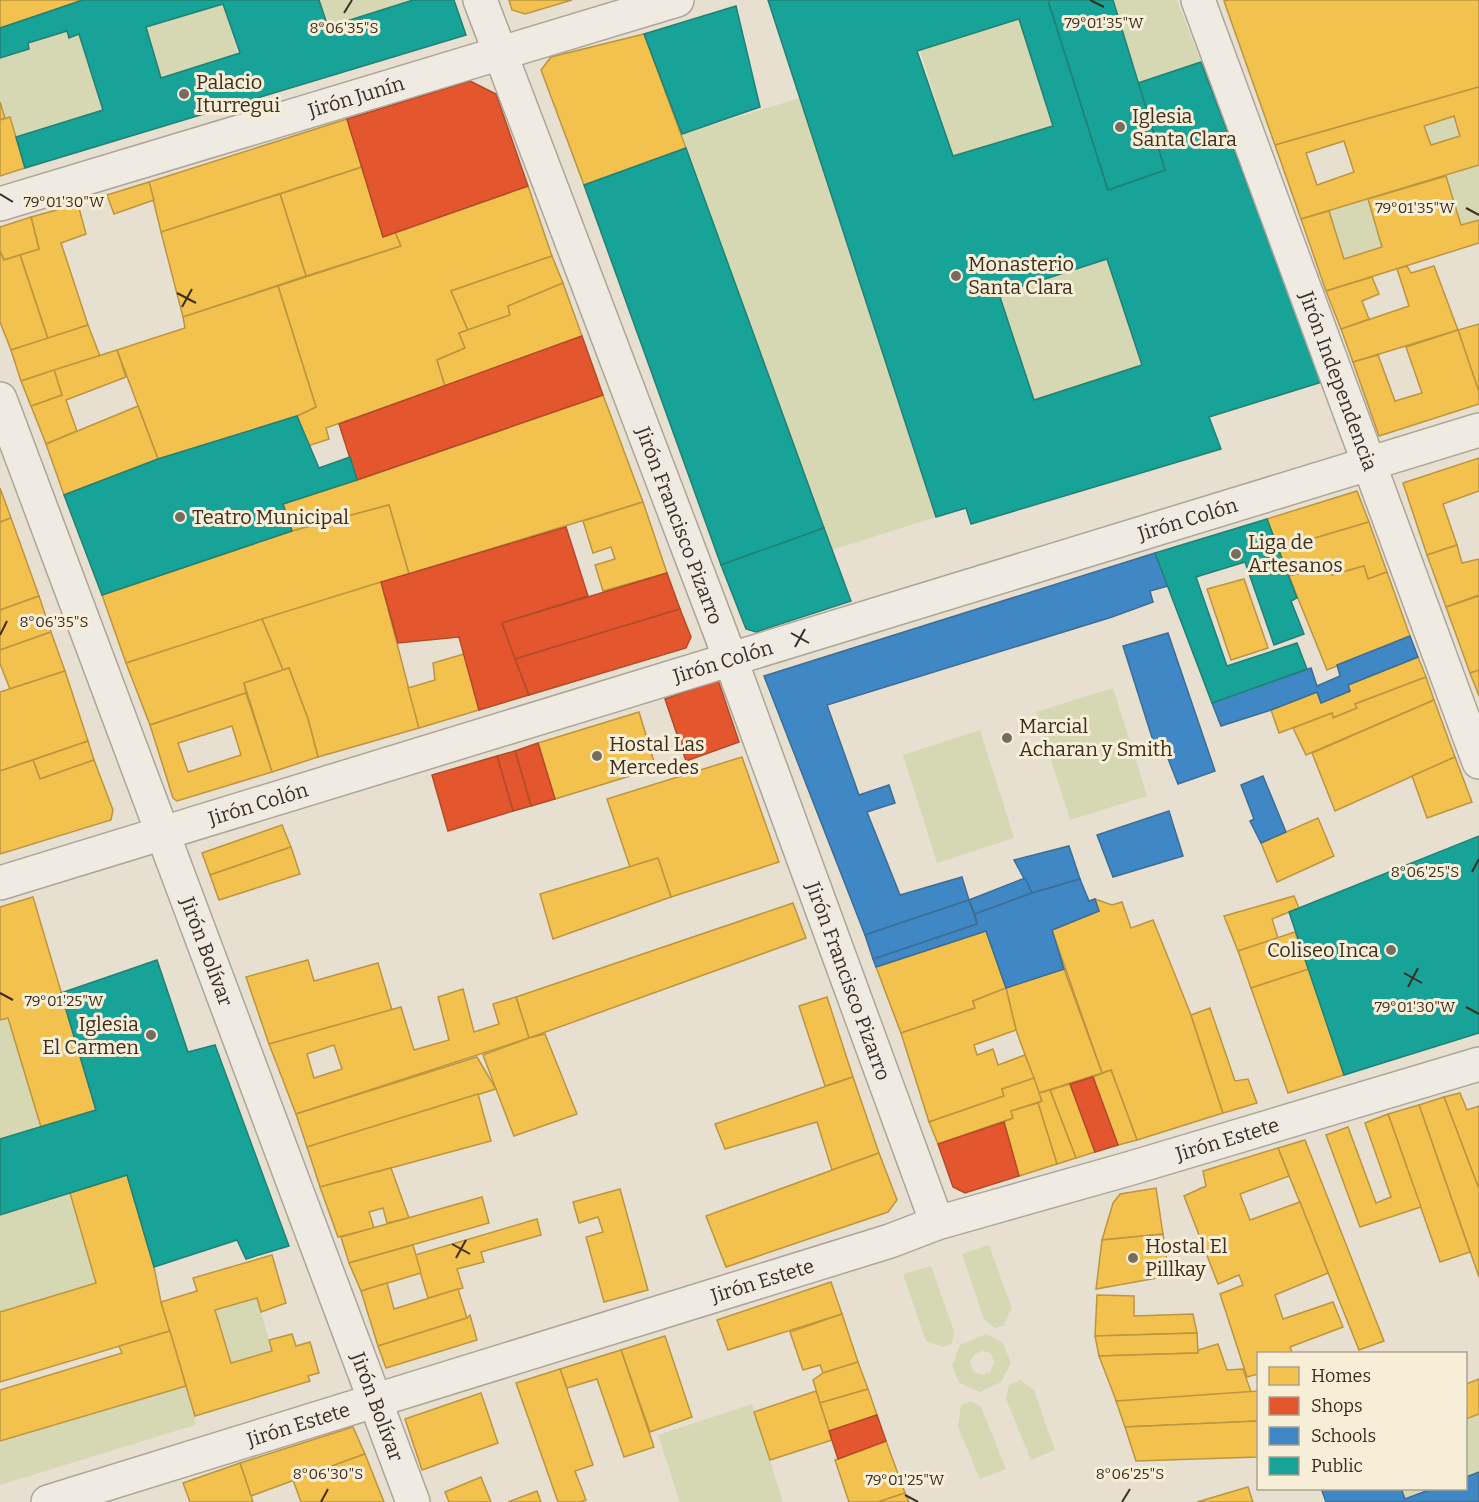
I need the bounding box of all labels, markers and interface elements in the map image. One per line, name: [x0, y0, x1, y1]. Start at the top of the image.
text: 79°01'35"W: [1064, 14, 1144, 32]
text: 8°06'35"S: [310, 19, 378, 37]
place label: Palacio Iturregui: [196, 70, 280, 117]
street label: Jirón Junín: [304, 71, 407, 123]
marker: Palacio Iturregui: [177, 87, 191, 101]
place label: Iglesia Santa Clara: [1132, 104, 1237, 151]
marker: Iglesia Santa Clara: [1113, 120, 1127, 134]
text: 79°01'30"W: [24, 193, 105, 211]
text: 79°01'35"W: [1375, 199, 1455, 217]
place label: Monasterio Santa Clara: [968, 252, 1074, 299]
marker: Monasterio Santa Clara: [949, 269, 963, 283]
street label: Jirón Independencia: [1294, 287, 1383, 474]
street label: Jirón Francisco Pizarro: [631, 422, 728, 628]
street label: Jirón Colón: [1134, 493, 1241, 546]
place label: Teatro Municipal: [192, 505, 349, 529]
marker: Teatro Municipal: [173, 510, 187, 524]
place label: Liga de Artesanos: [1248, 530, 1343, 577]
marker: Liga de Artesanos: [1229, 547, 1243, 561]
text: 8°06'35"S: [20, 613, 88, 631]
street label: Jirón Colón: [669, 635, 776, 688]
place label: Marcial Acharan y Smith: [1019, 714, 1173, 761]
marker: Marcial Acharan y Smith: [1000, 731, 1014, 745]
place label: Hostal Las Mercedes: [609, 732, 705, 779]
marker: Hostal Las Mercedes: [590, 749, 604, 763]
street label: Jirón Colón: [204, 777, 311, 831]
text: 8°06'25"S: [1391, 863, 1459, 881]
street label: Jirón Francisco Pizarro: [801, 878, 896, 1084]
street label: Jirón Bolívar: [175, 893, 238, 1010]
place label: Coliseo Inca: [1267, 938, 1379, 962]
marker: Coliseo Inca: [1384, 943, 1398, 957]
text: 79°01'25"W: [25, 992, 104, 1010]
text: 79°01'30"W: [1375, 998, 1456, 1016]
place label: Iglesia El Carmen: [42, 1012, 139, 1059]
marker: Iglesia El Carmen: [144, 1028, 158, 1042]
street label: Jirón Estete: [1172, 1113, 1282, 1166]
place label: Hostal El Pillkay: [1145, 1234, 1228, 1281]
marker: Hostal El Pillkay: [1126, 1251, 1140, 1265]
street label: Jirón Estete: [707, 1253, 817, 1308]
street label: Jirón Bolívar: [346, 1348, 409, 1465]
legend: [1257, 1352, 1467, 1490]
text: Homes: [1311, 1365, 1371, 1387]
text: Shops: [1311, 1395, 1363, 1417]
street label: Jirón Estete: [243, 1397, 353, 1452]
text: Schools: [1311, 1425, 1376, 1447]
text: Public: [1311, 1455, 1363, 1477]
text: 8°06'30"S: [293, 1465, 363, 1483]
text: 8°06'25"S: [1096, 1465, 1164, 1483]
text: 79°01'25"W: [866, 1471, 945, 1489]

